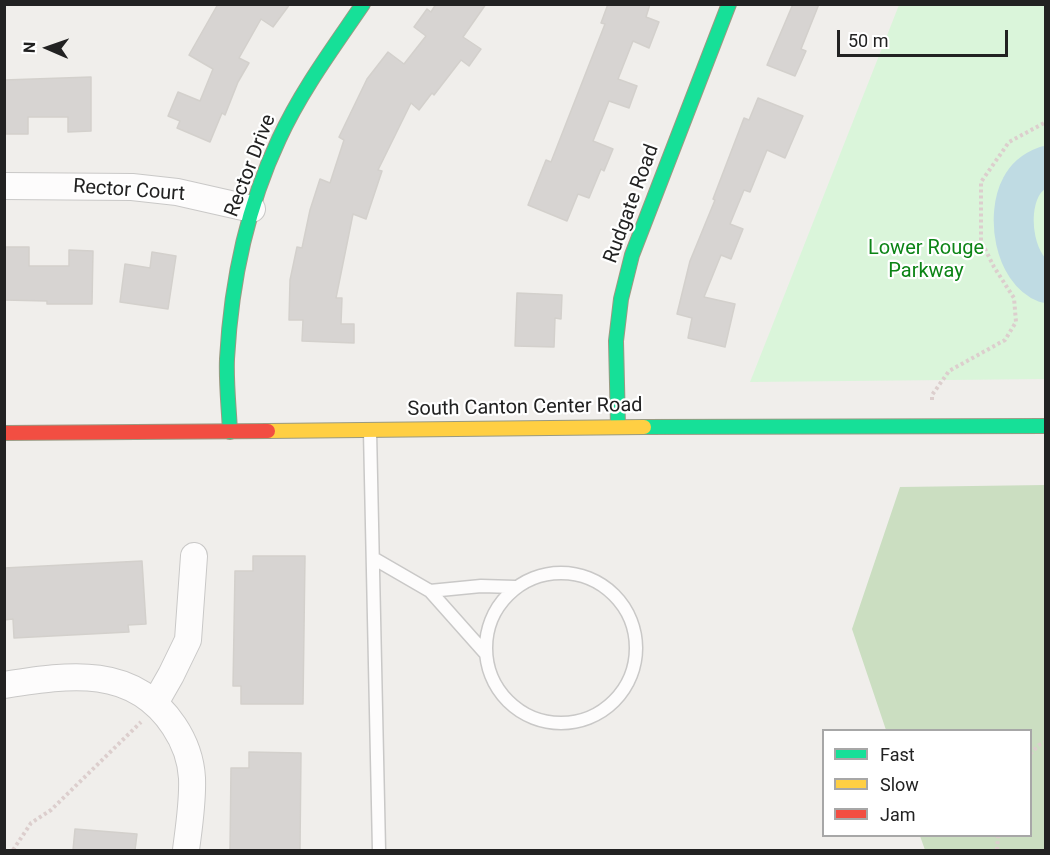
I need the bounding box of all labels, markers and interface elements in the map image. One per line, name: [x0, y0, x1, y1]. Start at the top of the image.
north arrow: [18, 18, 78, 78]
scale bar: [840, 18, 1011, 56]
text: 50 m: [848, 30, 888, 51]
text: N: [20, 41, 39, 53]
street label: Rector Drive: [220, 111, 282, 221]
street label: Rudgate Road: [599, 141, 665, 267]
street label: Rector Court: [72, 175, 186, 207]
park label: Lower Rouge Parkway: [868, 237, 984, 284]
street label: South Canton Center Road: [407, 394, 643, 422]
legend: [822, 729, 1032, 837]
text: Fast: [880, 744, 915, 765]
text: Slow: [880, 774, 919, 795]
text: Jam: [880, 804, 916, 825]

